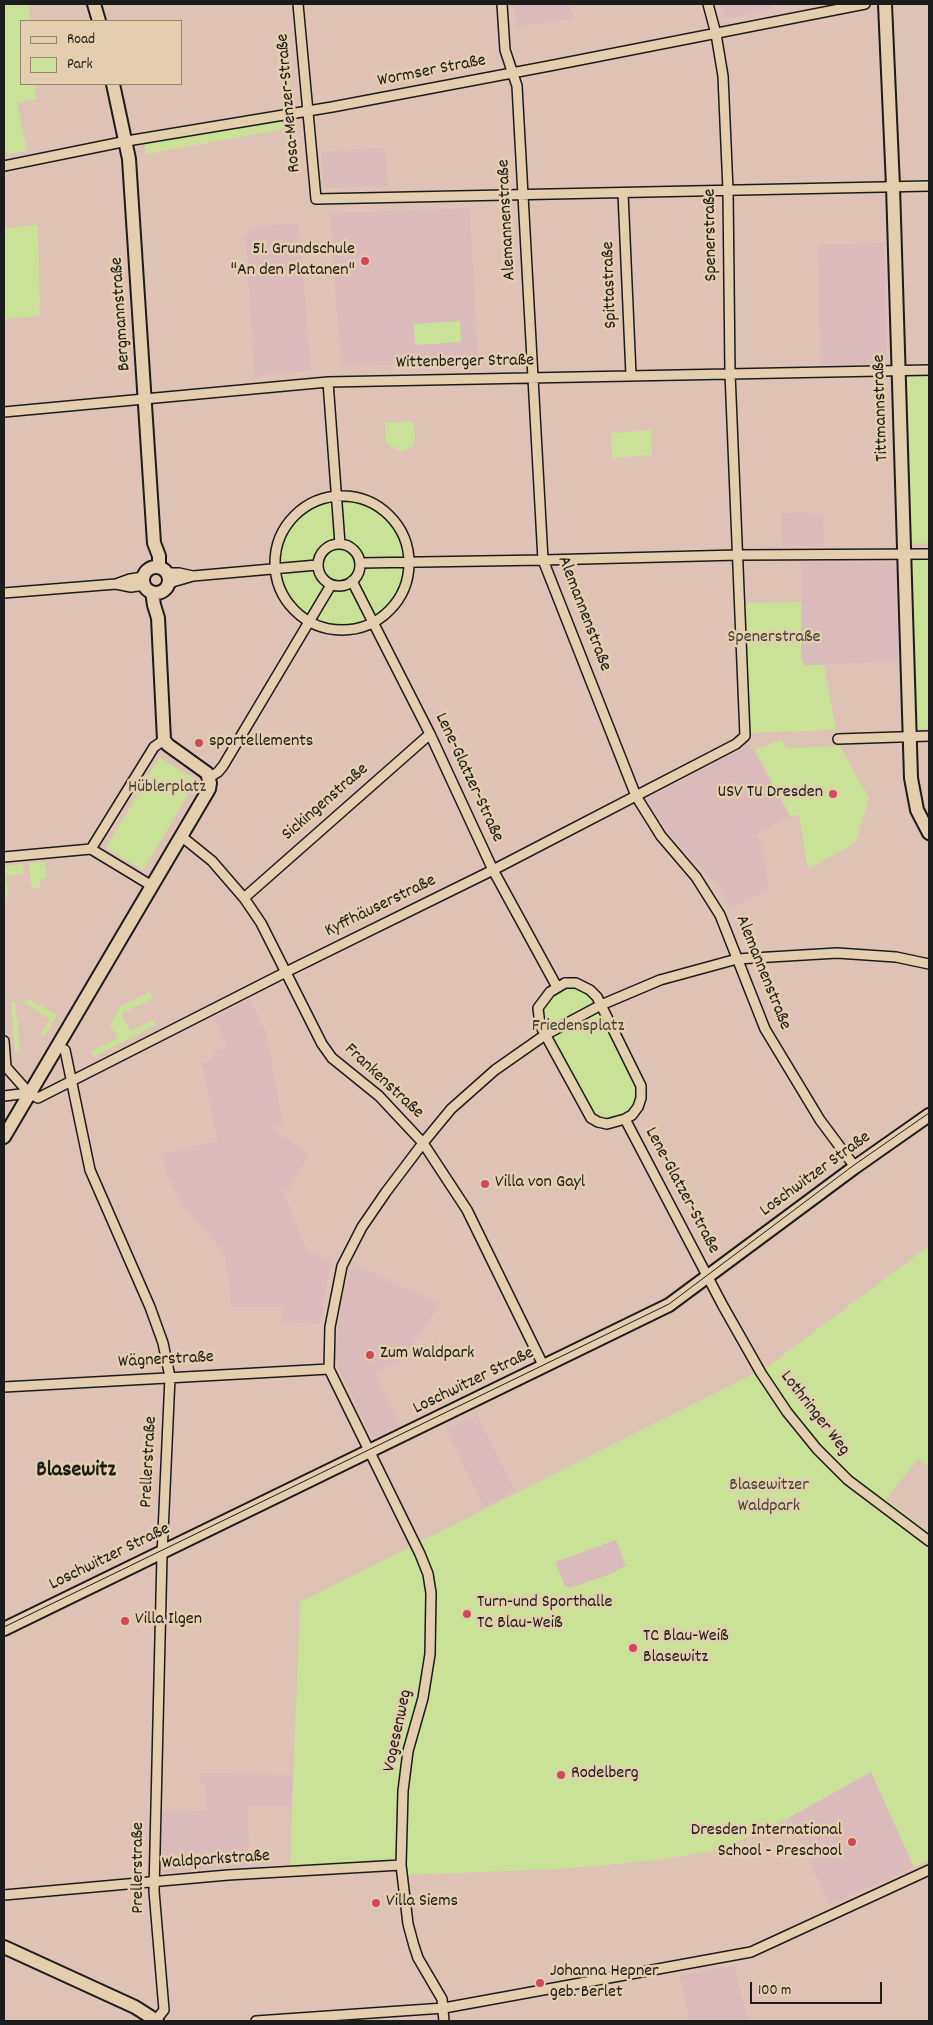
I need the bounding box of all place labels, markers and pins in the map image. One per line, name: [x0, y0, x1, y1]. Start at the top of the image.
place label: 51. Grundschule "An den Platanen": [231, 240, 355, 282]
marker: 51. Grundschule "An den Platanen": [359, 255, 371, 267]
place label: sportellements: [209, 732, 313, 754]
marker: sportellements: [193, 737, 205, 749]
place label: USV TU Dresden: [717, 783, 823, 805]
marker: USV TU Dresden: [827, 788, 839, 800]
place label: Villa von Gayl: [495, 1173, 585, 1195]
marker: Villa von Gayl: [479, 1178, 491, 1190]
place label: Zum Waldpark: [380, 1344, 474, 1366]
marker: Zum Waldpark: [364, 1349, 376, 1361]
place label: Turn-und Sporthalle TC Blau-Weiß: [477, 1593, 612, 1636]
marker: Turn-und Sporthalle TC Blau-Weiß: [461, 1608, 473, 1620]
place label: Villa Ilgen: [135, 1610, 202, 1632]
marker: Villa Ilgen: [119, 1615, 131, 1627]
place label: TC Blau-Weiß Blasewitz: [643, 1627, 728, 1670]
marker: TC Blau-Weiß Blasewitz: [627, 1642, 639, 1654]
place label: Rodelberg: [571, 1764, 639, 1786]
marker: Rodelberg: [555, 1769, 567, 1781]
place label: Dresden International School - Preschool: [691, 1821, 842, 1864]
marker: Dresden International School - Preschool: [846, 1836, 858, 1848]
place label: Villa Siems: [386, 1892, 458, 1914]
marker: Villa Siems: [370, 1897, 382, 1909]
place label: Johanna Hepner geb. Berlet: [550, 1962, 659, 2005]
marker: Johanna Hepner geb. Berlet: [534, 1977, 546, 1989]

